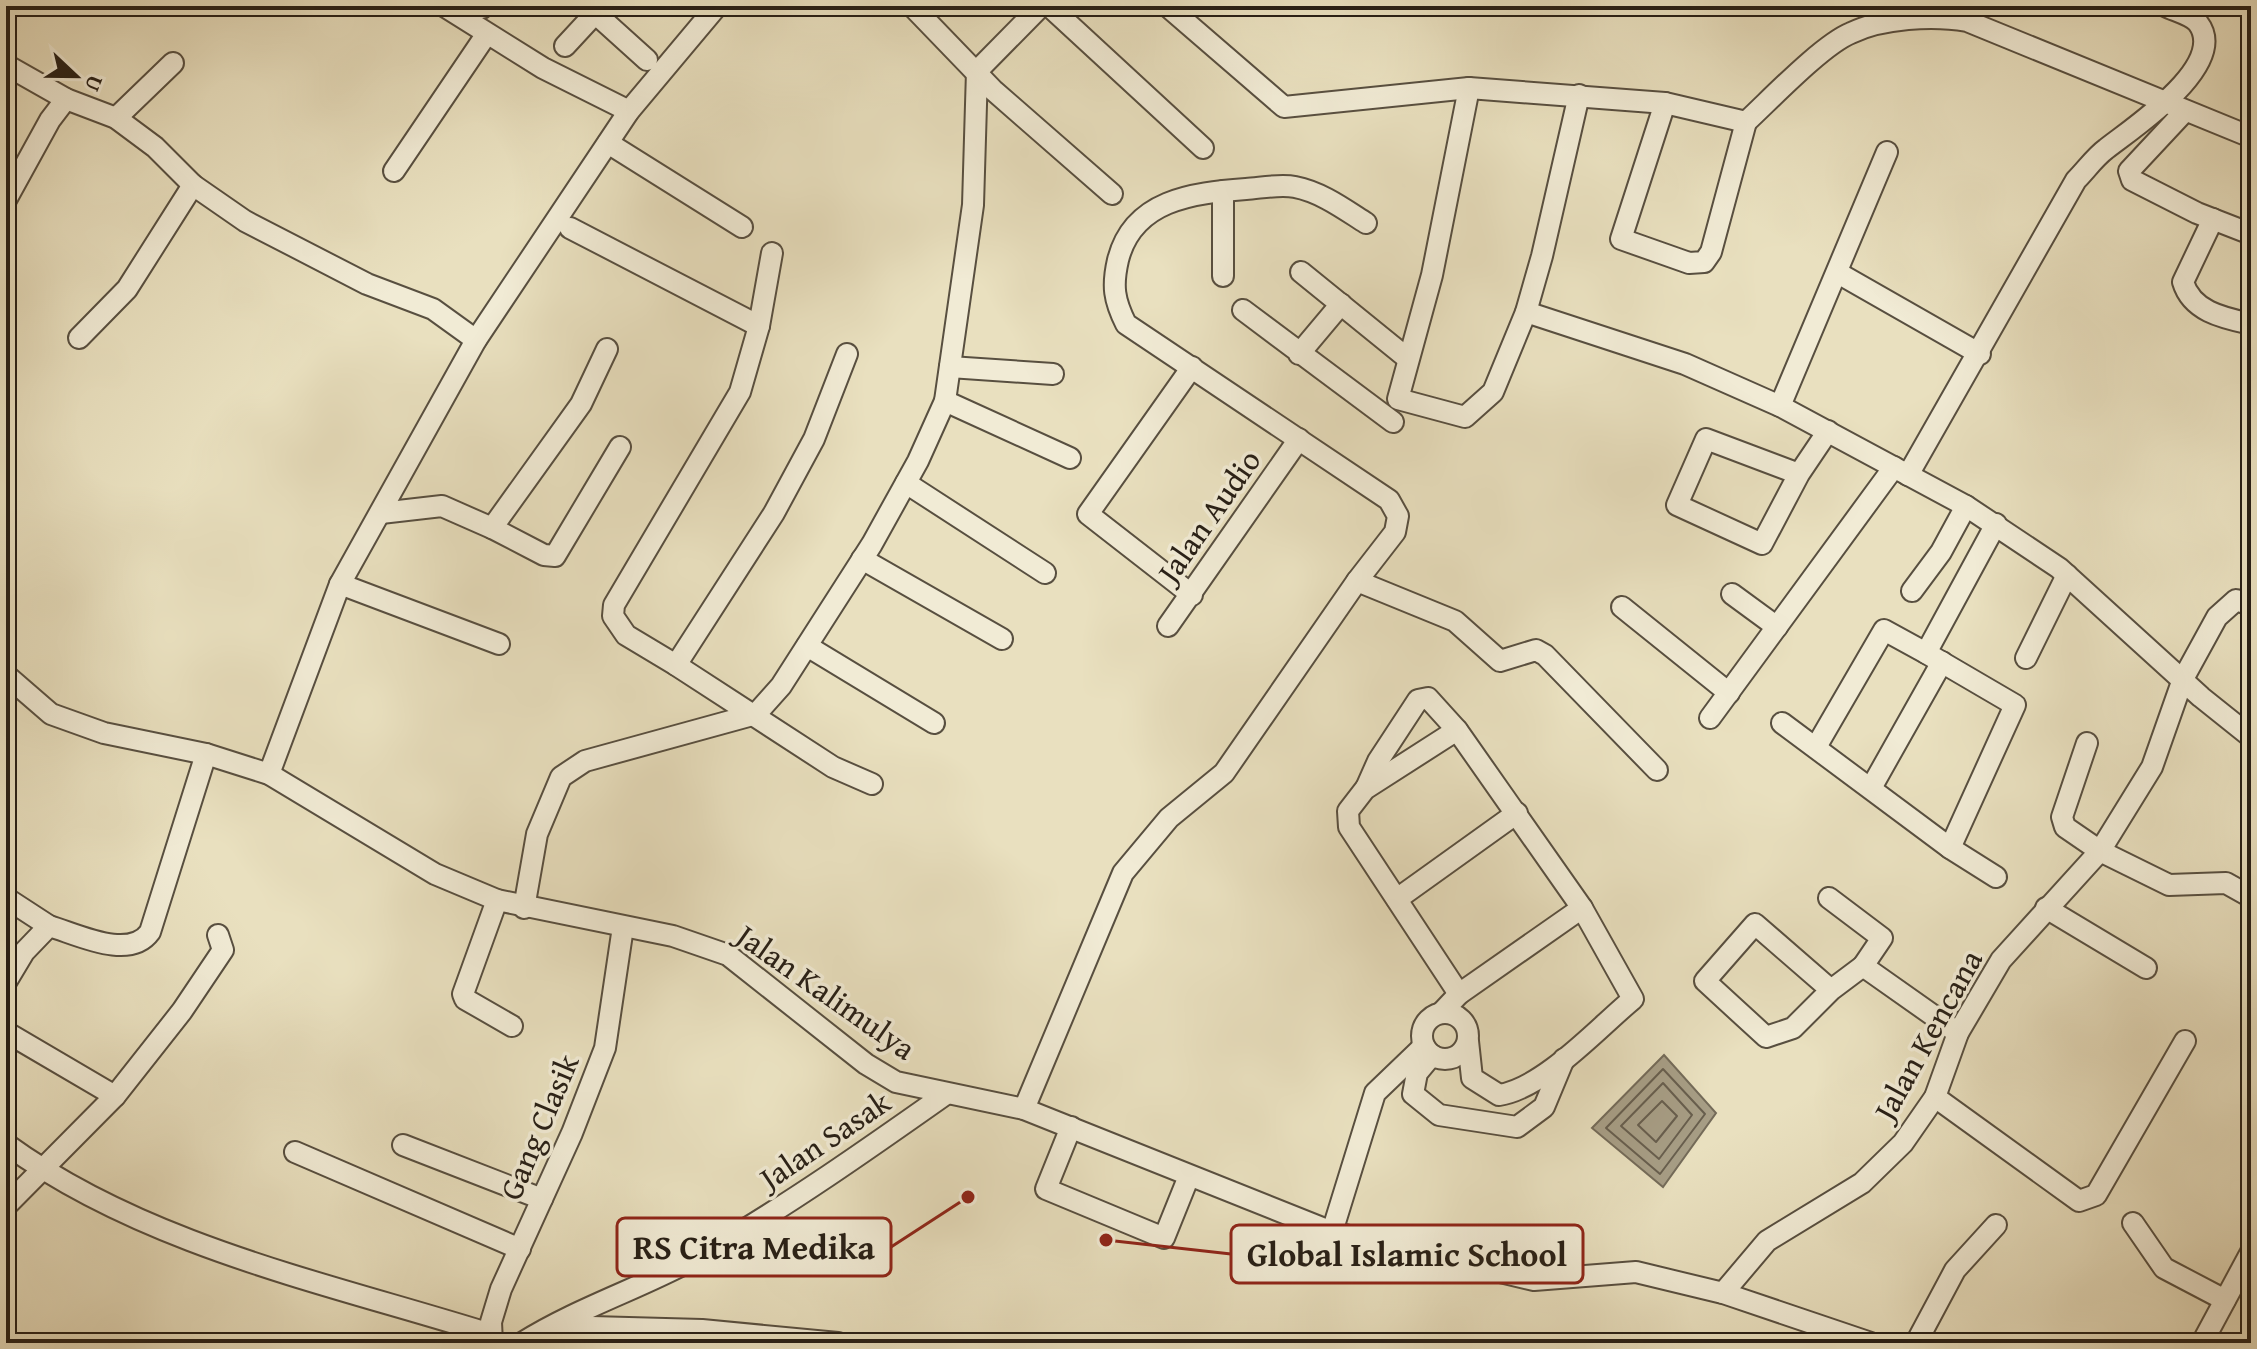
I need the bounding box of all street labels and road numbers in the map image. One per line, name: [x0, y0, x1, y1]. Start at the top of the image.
street label: Jalan Audio: [1143, 439, 1272, 595]
street label: Jalan Kalimulya: [724, 910, 926, 1071]
street label: Jalan Kencana: [1859, 941, 1994, 1132]
street label: Gang Clasik: [487, 1046, 591, 1207]
street label: Jalan Sasak: [746, 1078, 900, 1203]

